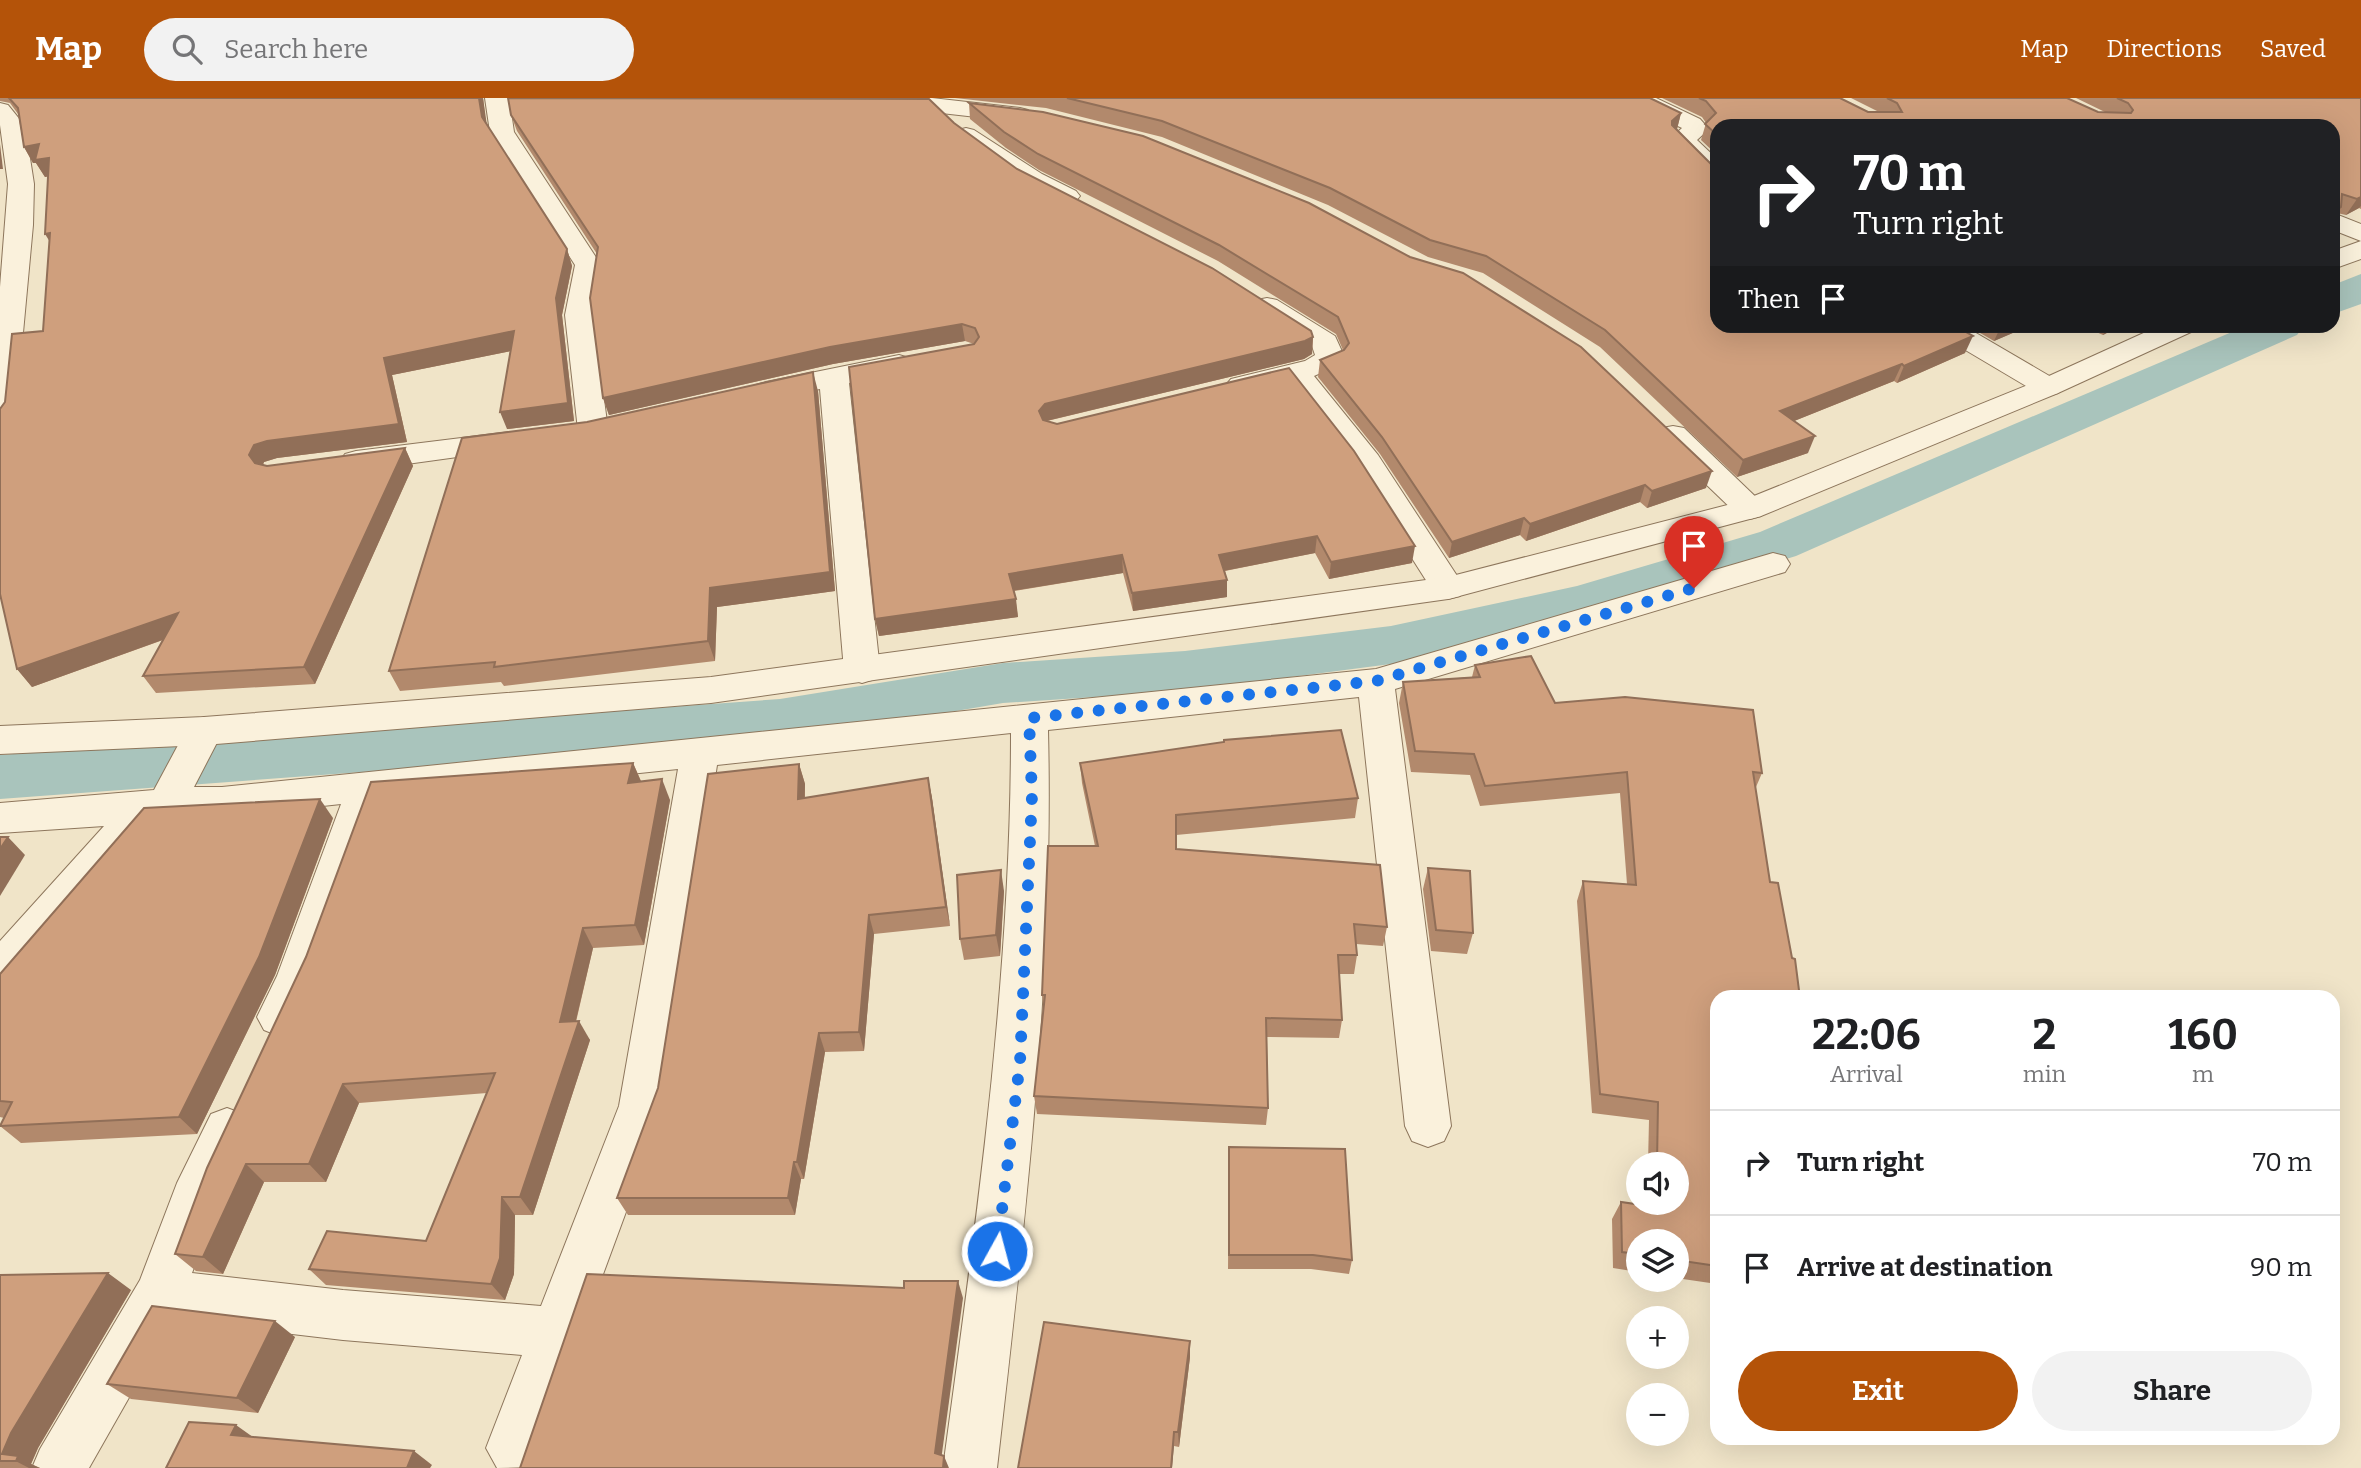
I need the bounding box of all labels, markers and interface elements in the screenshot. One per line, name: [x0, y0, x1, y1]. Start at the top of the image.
search box: [144, 18, 634, 81]
text: Map: [35, 29, 102, 69]
icon: search: [168, 30, 206, 68]
text: Search here: [224, 34, 368, 65]
text: Map: [2020, 35, 2069, 63]
text: Directions: [2107, 35, 2222, 63]
text: Saved: [2260, 35, 2326, 63]
text: 70 m: [1853, 144, 1965, 203]
icon: right: [1738, 147, 1829, 238]
text: Turn right: [1853, 204, 2004, 242]
icon: arrive: [1814, 280, 1852, 318]
text: Then: [1738, 284, 1800, 315]
pin: [1664, 516, 1724, 588]
icon: arrive: [1675, 527, 1713, 565]
text: 22:06: [1812, 1010, 1921, 1060]
text: 2: [2033, 1010, 2056, 1060]
text: 160: [2168, 1010, 2238, 1060]
text: Arrival: [1830, 1060, 1903, 1088]
text: min: [2023, 1060, 2066, 1088]
text: m: [2192, 1060, 2214, 1088]
icon: right: [1738, 1144, 1776, 1182]
text: Turn right: [1797, 1147, 1924, 1178]
text: 70 m: [2253, 1147, 2312, 1178]
map controls: [1626, 1152, 1689, 1446]
button: sound: [1626, 1152, 1689, 1215]
position arrow: [960, 1214, 1034, 1288]
button: layers: [1626, 1229, 1689, 1292]
icon: arrive: [1738, 1249, 1776, 1287]
text: Arrive at destination: [1797, 1252, 2052, 1283]
text: 90 m: [2250, 1252, 2312, 1283]
button: +: [1626, 1306, 1689, 1369]
button: Exit: [1738, 1351, 2018, 1431]
button: Share: [2032, 1351, 2312, 1431]
button: −: [1626, 1383, 1689, 1446]

